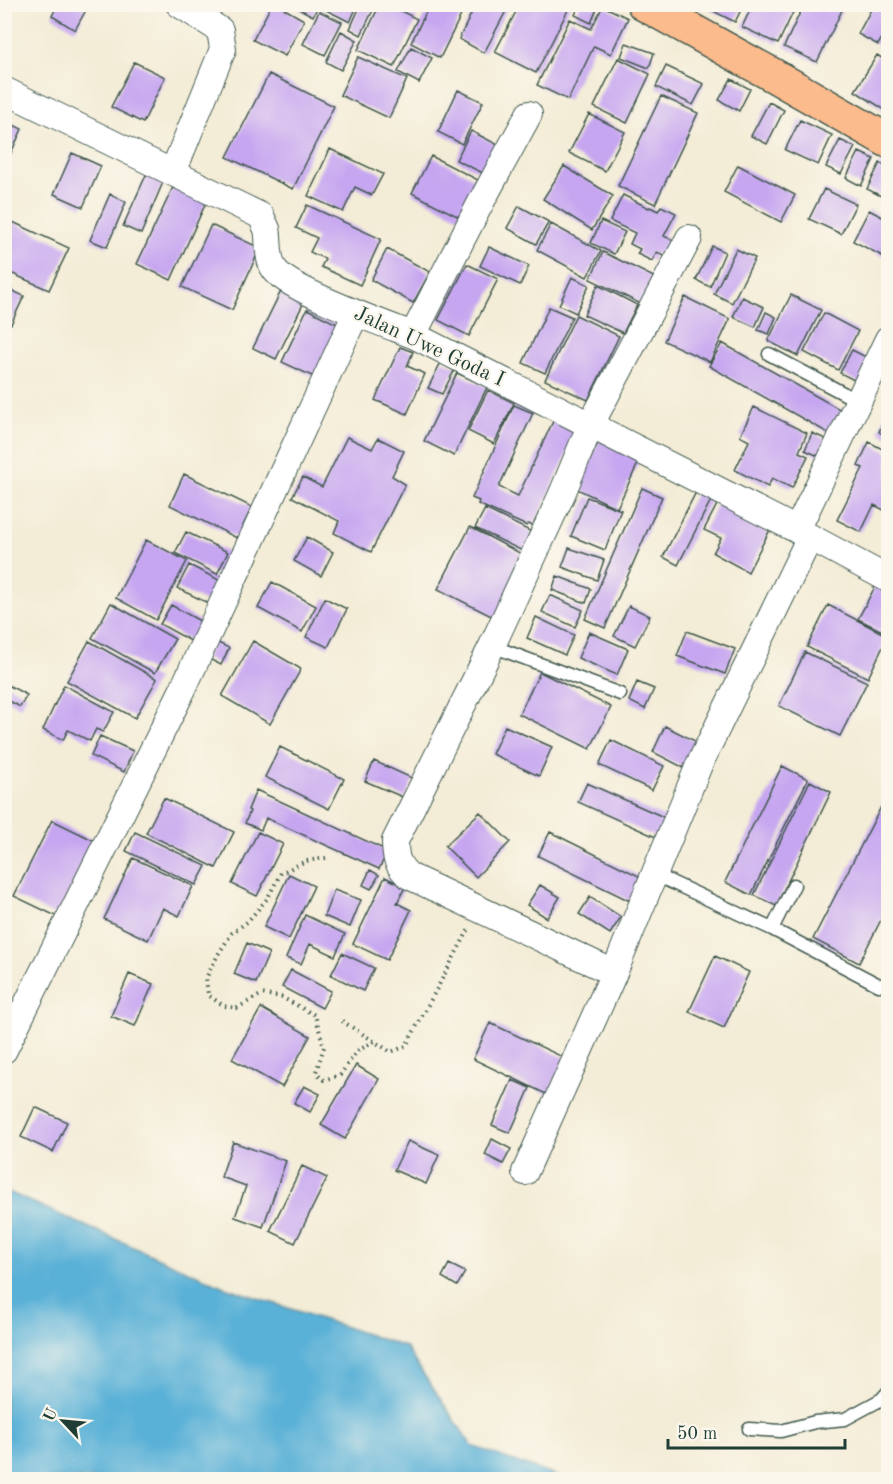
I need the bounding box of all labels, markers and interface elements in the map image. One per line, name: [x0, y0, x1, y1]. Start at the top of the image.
street label: Jalan Uwe Goda I: [351, 303, 507, 391]
north arrow: [33, 1391, 93, 1451]
text: U: [41, 1406, 61, 1425]
scale bar: [668, 1412, 845, 1450]
text: 50 m: [677, 1425, 717, 1443]

